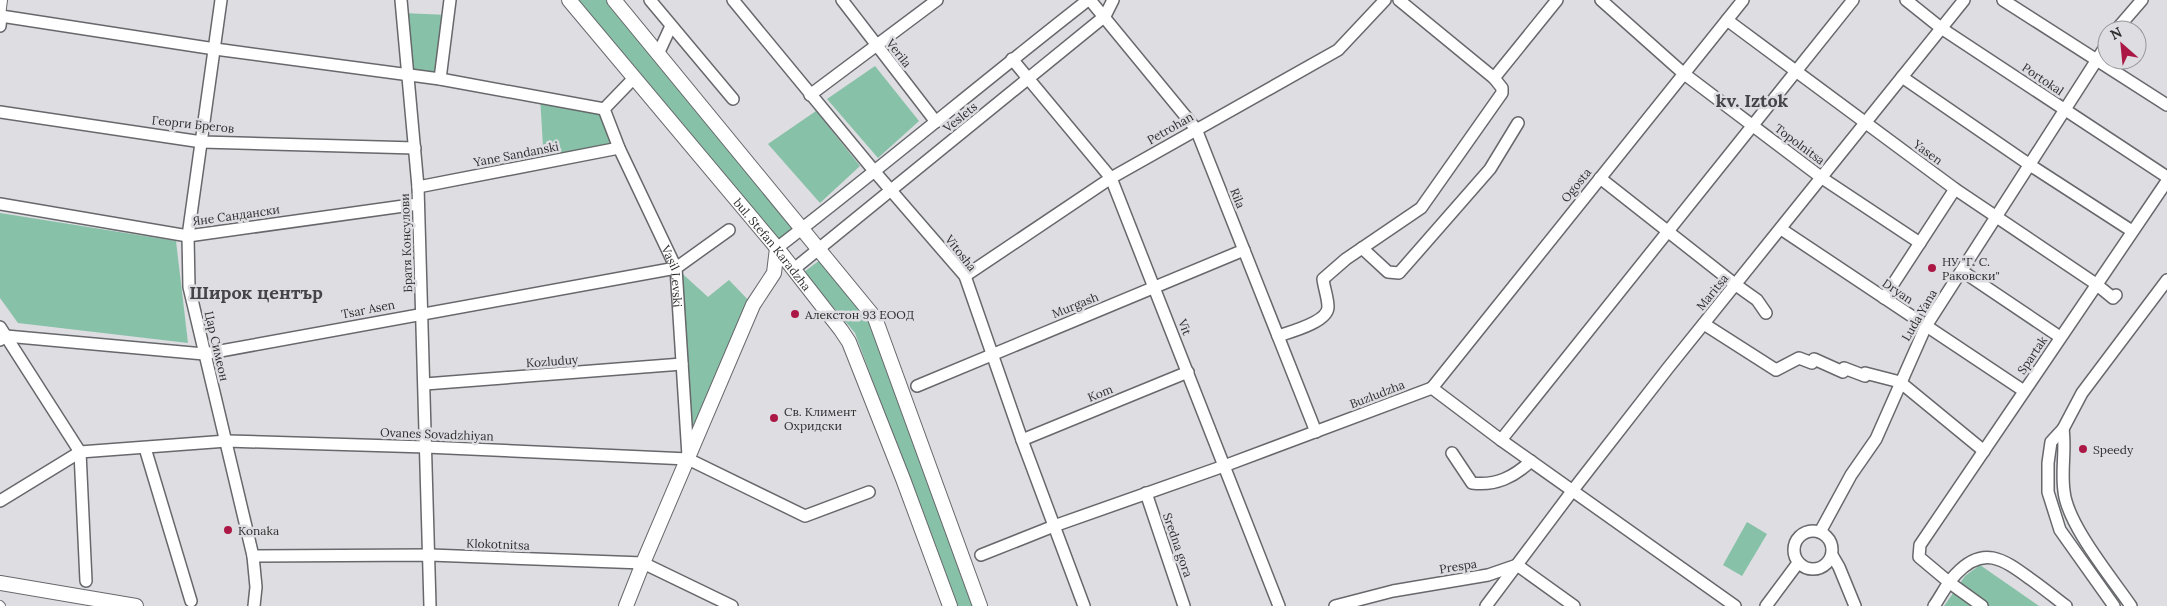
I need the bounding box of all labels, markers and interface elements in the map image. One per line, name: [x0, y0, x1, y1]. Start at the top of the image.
north arrow: [2097, 20, 2147, 70]
text: N: [2107, 23, 2125, 44]
street label: Verila: [883, 35, 915, 70]
street label: Portokal: [2019, 60, 2067, 98]
district label: kv. Iztok: [1716, 89, 1789, 112]
street label: Veslets: [939, 99, 980, 136]
street label: Petrohan: [1144, 109, 1196, 147]
street label: Георги Брегов: [151, 112, 235, 136]
street label: Topolnitsa: [1772, 120, 1828, 168]
street label: Yasen: [1910, 136, 1946, 168]
street label: Yane Sandanski: [471, 138, 560, 170]
street label: Ogosta: [1558, 165, 1594, 205]
street label: Rila: [1227, 186, 1249, 210]
street label: Братя Консулови: [397, 193, 415, 293]
street label: bul. Stefan Karadzha: [731, 195, 815, 293]
street label: Яне Сандански: [191, 201, 281, 229]
street label: Vitosha: [942, 231, 980, 274]
street label: Vasil Levski: [658, 242, 686, 308]
place label: НУ "Г. С. Раковски": [1942, 254, 2000, 283]
marker: НУ "Г. С. Раковски": [1926, 262, 1938, 274]
street label: Maritsa: [1693, 271, 1731, 313]
street label: Dryan: [1880, 275, 1916, 307]
district label: Широк център: [189, 281, 323, 304]
street label: Luda Yana: [1898, 286, 1940, 344]
street label: Murgash: [1050, 289, 1100, 321]
street label: Tsar Asen: [340, 296, 396, 322]
place label: Алекстон 93 ЕООД: [804, 307, 914, 322]
marker: Алекстон 93 ЕООД: [789, 308, 801, 320]
street label: Цар Симеон: [202, 310, 232, 382]
street label: Vit: [1175, 316, 1195, 337]
street label: Spartak: [2014, 333, 2050, 377]
street label: Kozluduy: [525, 352, 579, 370]
street label: Buzludzha: [1347, 377, 1407, 411]
street label: Kom: [1085, 381, 1115, 405]
place label: Св. Климент Охридски: [784, 404, 856, 433]
marker: Св. Климент Охридски: [768, 412, 780, 424]
street label: Ovanes Sovadzhiyan: [380, 425, 494, 443]
place label: Speedy: [2093, 442, 2134, 457]
marker: Speedy: [2077, 443, 2089, 455]
street label: Sredna gora: [1160, 511, 1196, 579]
place label: Konaka: [238, 523, 279, 538]
marker: Konaka: [222, 524, 234, 536]
street label: Klokotnitsa: [466, 535, 530, 553]
street label: Prespa: [1438, 556, 1478, 576]

